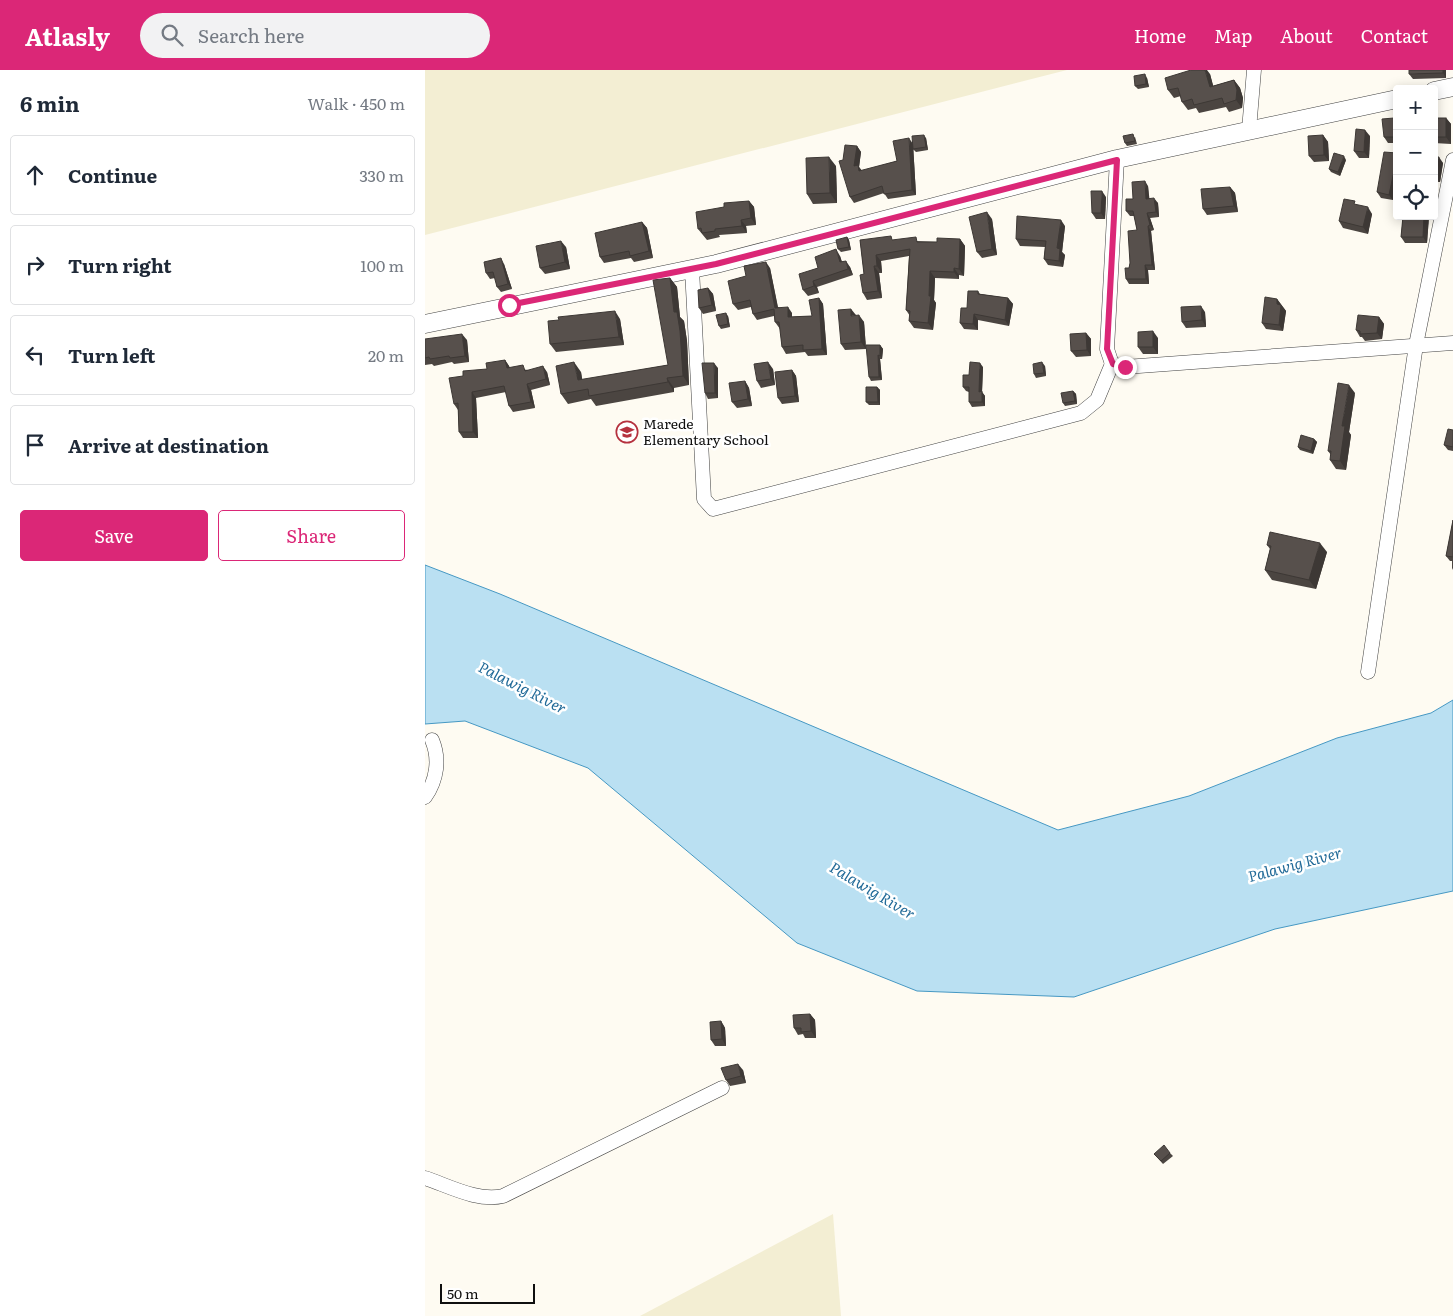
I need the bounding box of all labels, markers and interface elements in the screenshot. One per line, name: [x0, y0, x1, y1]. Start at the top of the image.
search box: [140, 13, 490, 58]
text: Atlasly: [25, 18, 110, 53]
icon: search: [158, 21, 186, 49]
text: Search here: [198, 21, 304, 49]
text: Home: [1134, 22, 1186, 49]
text: Map: [1214, 22, 1252, 49]
text: About: [1280, 22, 1333, 49]
text: Contact: [1361, 22, 1428, 49]
map controls: [1393, 85, 1438, 220]
button: +: [1393, 85, 1438, 130]
text: 6 min: [20, 87, 80, 118]
text: Walk · 450 m: [307, 91, 405, 115]
button: −: [1393, 130, 1438, 175]
icon: ahead: [21, 161, 49, 189]
text: Continue: [68, 161, 157, 189]
text: 330 m: [359, 163, 404, 187]
button: locate: [1393, 175, 1438, 220]
icon: right: [21, 251, 49, 279]
text: Turn right: [68, 251, 172, 279]
text: 100 m: [360, 253, 404, 277]
route start: [498, 294, 521, 317]
icon: left: [21, 341, 49, 369]
text: Turn left: [68, 341, 155, 369]
text: 20 m: [368, 343, 404, 367]
route end: [1114, 356, 1137, 379]
place label: Marede Elementary School: [643, 413, 769, 449]
school or university icon: Marede Elementary School: [615, 420, 639, 444]
icon: arrive: [21, 431, 49, 459]
text: Arrive at destination: [68, 431, 269, 459]
button: Save: [20, 510, 208, 561]
button: Share: [218, 510, 405, 561]
water label: Palawig River: [475, 655, 571, 719]
water label: Palawig River: [1245, 840, 1344, 887]
water label: Palawig River: [826, 855, 920, 924]
scale bar: [440, 1281, 535, 1304]
text: 50 m: [447, 1283, 479, 1303]

